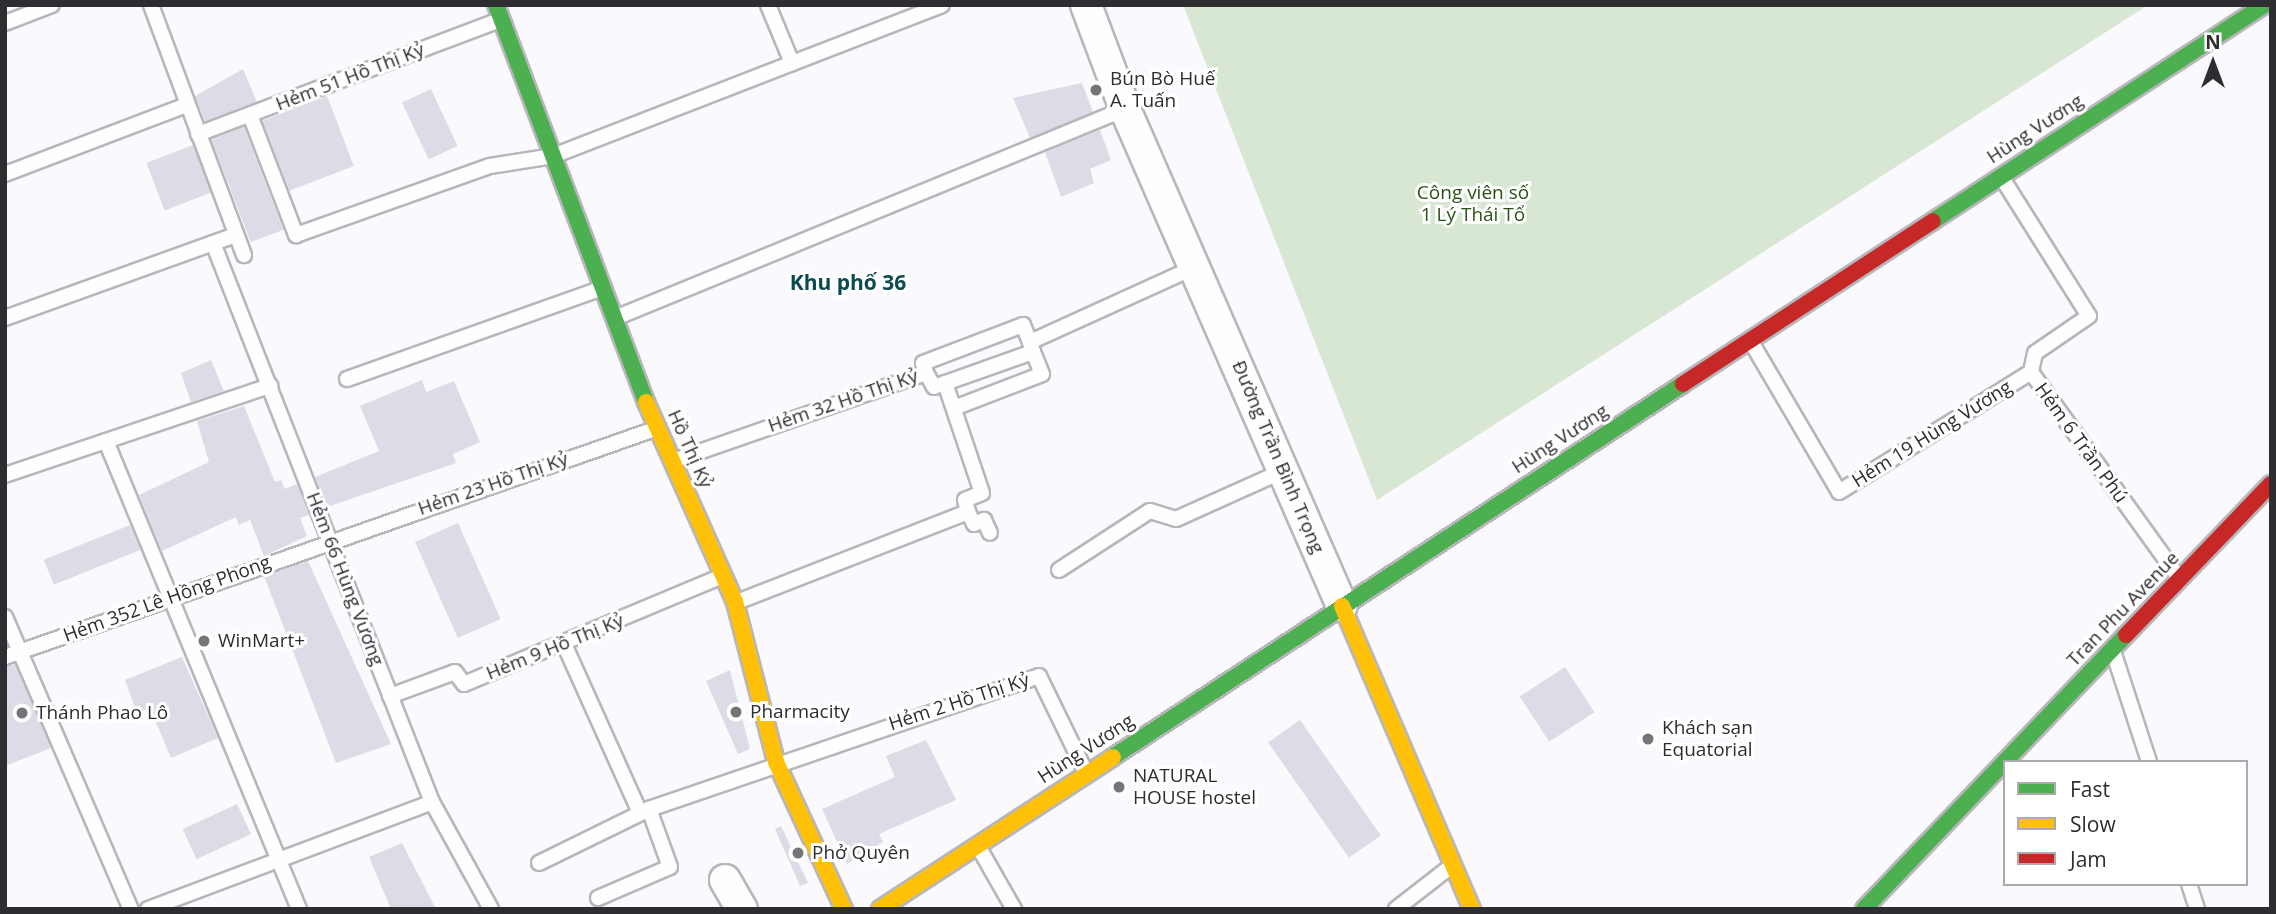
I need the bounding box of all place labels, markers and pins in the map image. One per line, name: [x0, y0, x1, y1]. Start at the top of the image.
place label: Bún Bò Huế A. Tuấn: [1110, 68, 1215, 112]
marker: Bún Bò Huế A. Tuấn: [1088, 82, 1104, 98]
place label: WinMart+: [218, 630, 305, 652]
marker: WinMart+: [196, 633, 212, 649]
place label: Pharmacity: [750, 701, 850, 723]
place label: Thánh Phao Lô: [36, 702, 168, 724]
marker: Pharmacity: [728, 704, 744, 720]
marker: Thánh Phao Lô: [14, 705, 30, 721]
place label: Khách sạn Equatorial: [1662, 717, 1753, 761]
marker: Khách sạn Equatorial: [1640, 731, 1656, 747]
place label: NATURAL HOUSE hostel: [1133, 765, 1256, 809]
marker: NATURAL HOUSE hostel: [1111, 779, 1127, 795]
place label: Phở Quyên: [812, 842, 910, 864]
marker: Phở Quyên: [790, 845, 806, 861]

